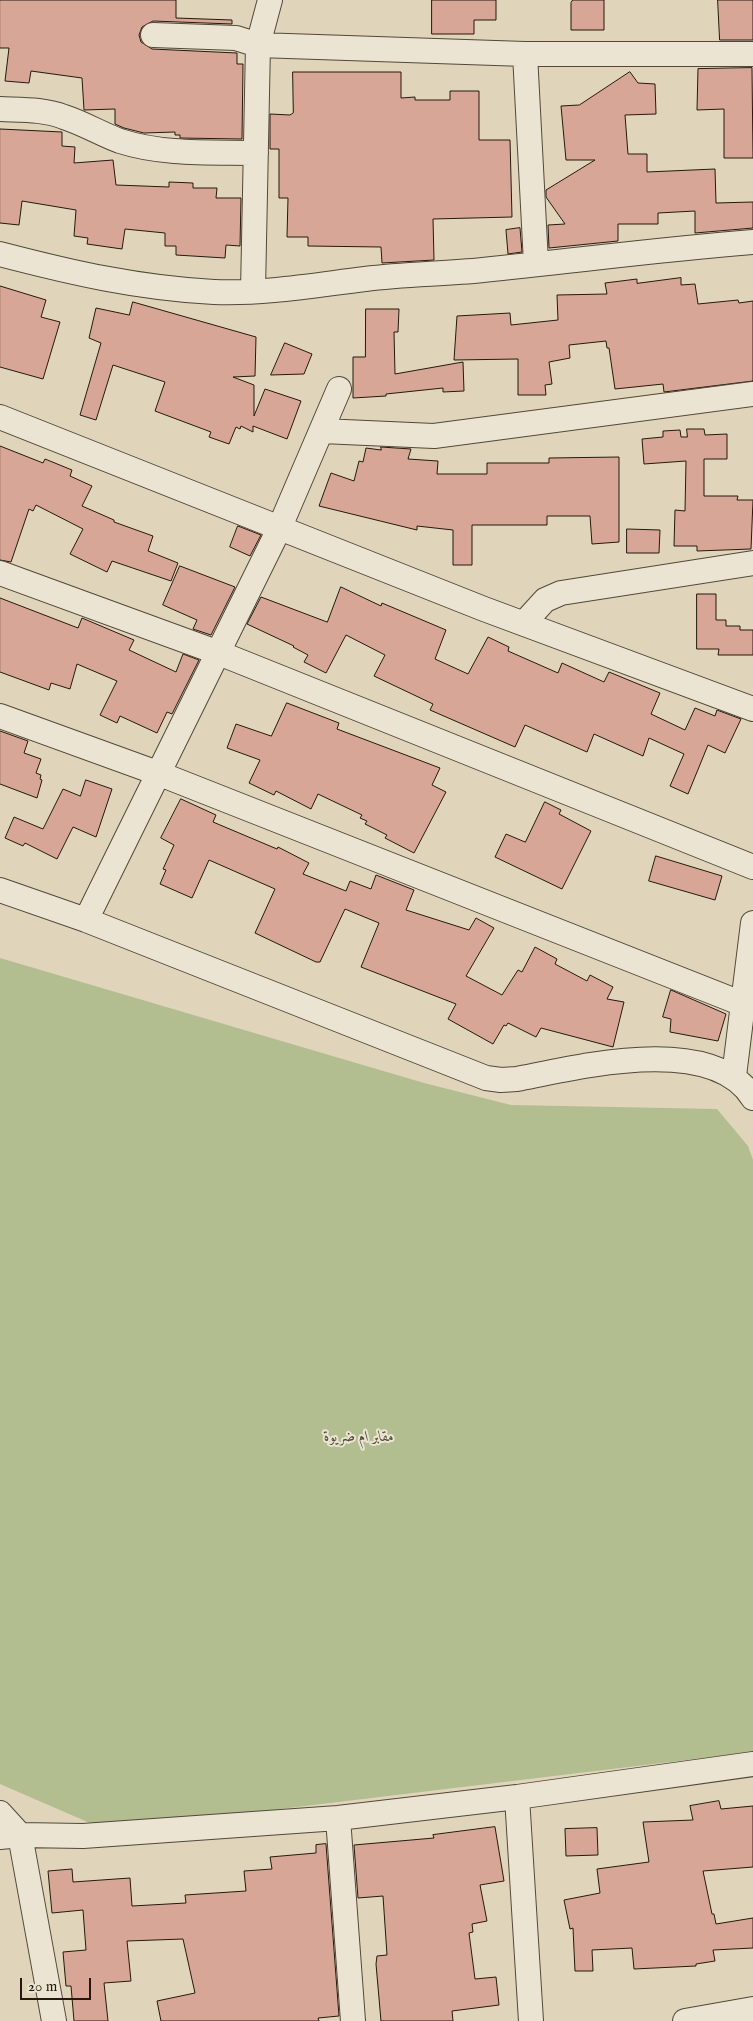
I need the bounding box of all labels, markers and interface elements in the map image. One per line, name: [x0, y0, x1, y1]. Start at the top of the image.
park label: مقابر ام ضريوة: [324, 1429, 394, 1447]
scale bar: [22, 1968, 94, 2000]
text: 20 m: [28, 1977, 57, 1996]

